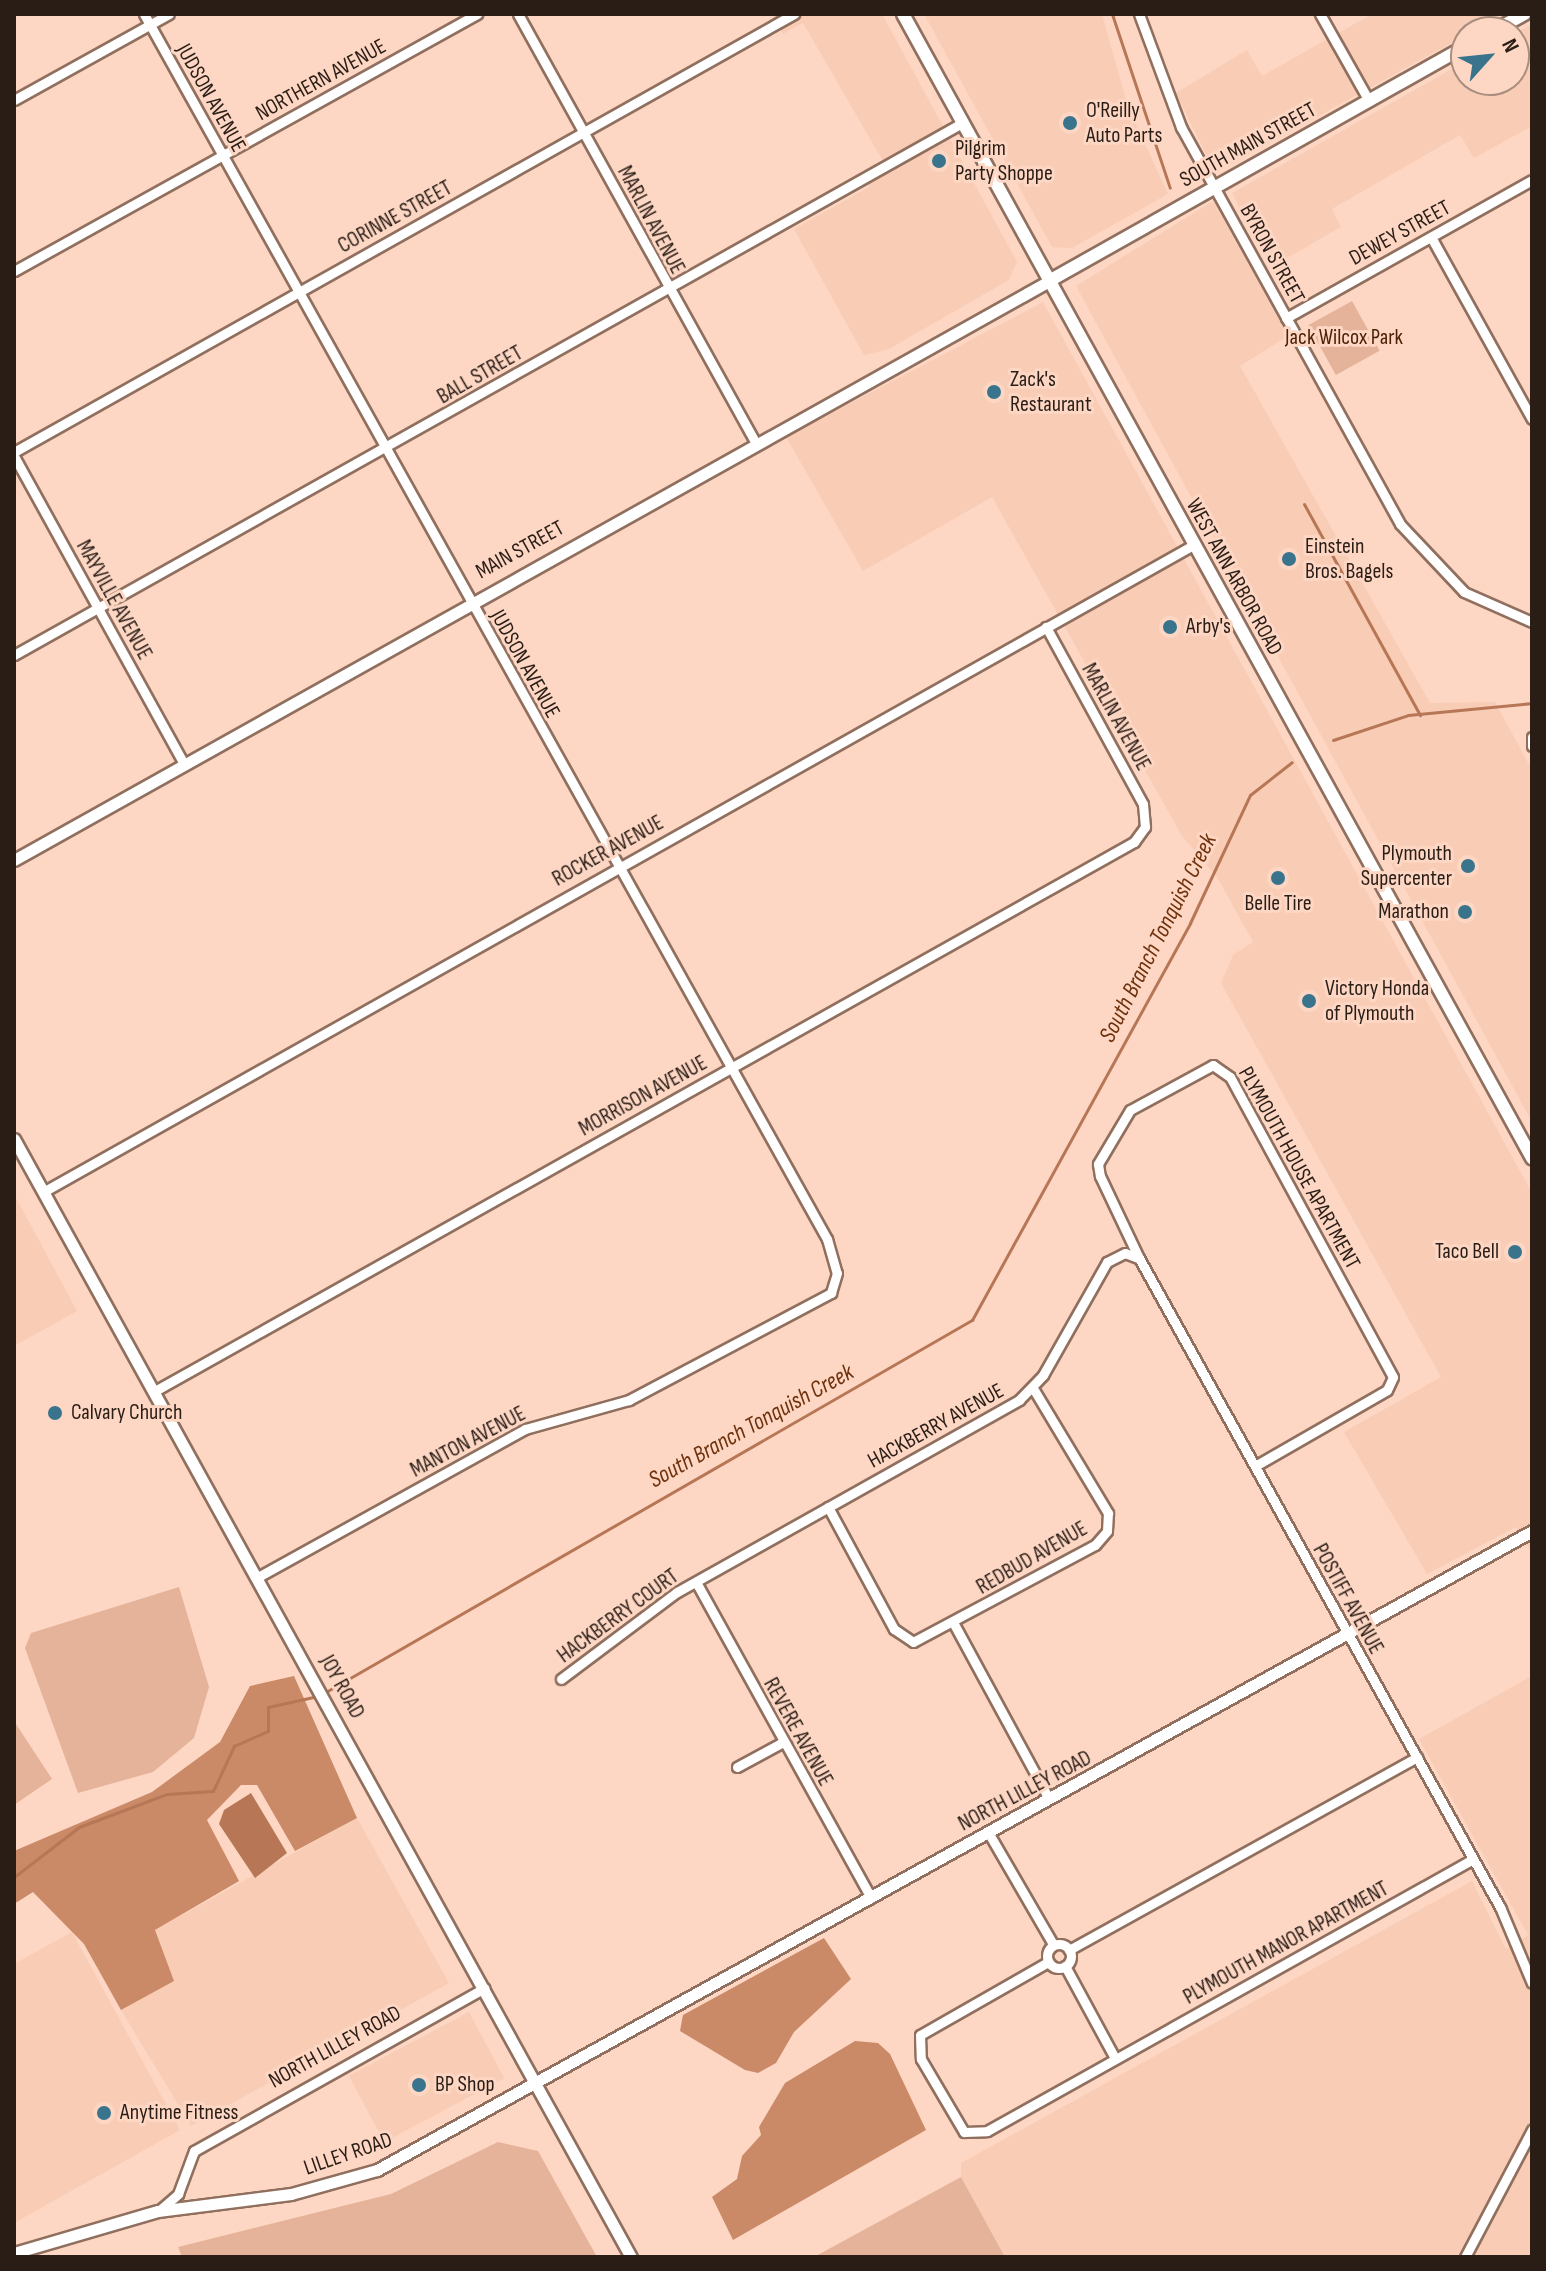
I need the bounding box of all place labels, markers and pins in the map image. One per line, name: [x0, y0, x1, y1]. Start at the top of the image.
place label: O'Reilly Auto Parts: [1086, 97, 1162, 148]
marker: O'Reilly Auto Parts: [1061, 114, 1079, 132]
place label: Pilgrim Party Shoppe: [955, 135, 1053, 186]
marker: Pilgrim Party Shoppe: [930, 152, 948, 170]
place label: Zack's Restaurant: [1010, 366, 1092, 418]
marker: Zack's Restaurant: [985, 383, 1003, 401]
place label: Einstein Bros. Bagels: [1305, 533, 1393, 584]
marker: Einstein Bros. Bagels: [1280, 550, 1298, 568]
place label: Arby's: [1186, 614, 1231, 640]
marker: Arby's: [1161, 618, 1179, 636]
place label: Plymouth Supercenter: [1361, 840, 1452, 892]
marker: Plymouth Supercenter: [1459, 857, 1477, 875]
marker: Belle Tire: [1269, 869, 1287, 887]
place label: Belle Tire: [1245, 891, 1311, 917]
place label: Marathon: [1378, 899, 1449, 925]
marker: Marathon: [1456, 903, 1474, 921]
place label: Victory Honda of Plymouth: [1325, 975, 1429, 1026]
marker: Victory Honda of Plymouth: [1300, 992, 1318, 1010]
place label: Taco Bell: [1435, 1239, 1499, 1265]
marker: Taco Bell: [1506, 1243, 1524, 1261]
place label: Calvary Church: [71, 1400, 182, 1426]
marker: Calvary Church: [46, 1404, 64, 1422]
place label: BP Shop: [435, 2072, 495, 2098]
marker: BP Shop: [410, 2076, 428, 2094]
place label: Anytime Fitness: [120, 2100, 238, 2126]
marker: Anytime Fitness: [95, 2104, 113, 2122]

